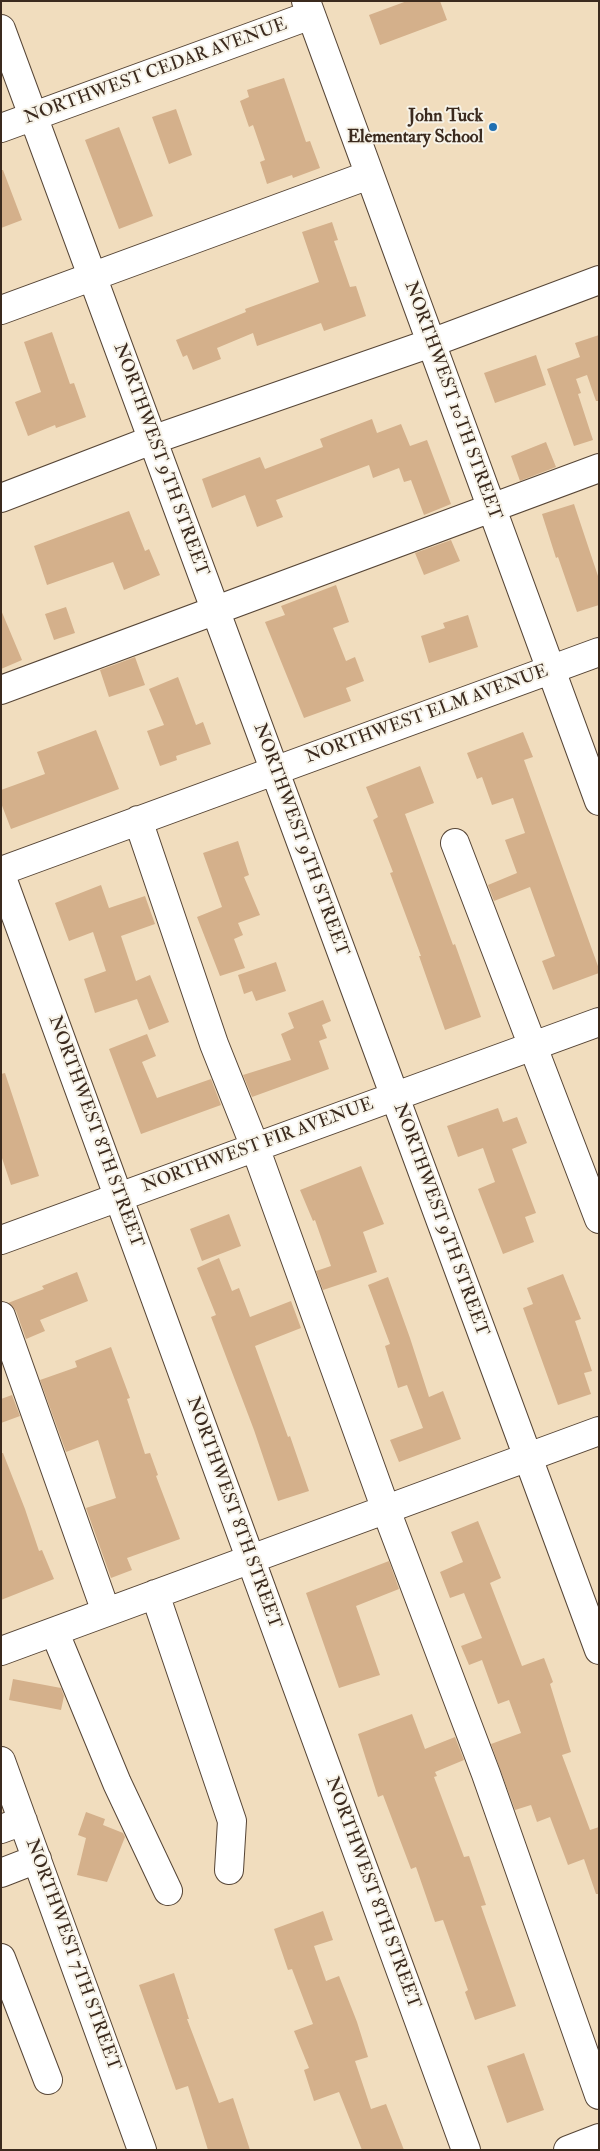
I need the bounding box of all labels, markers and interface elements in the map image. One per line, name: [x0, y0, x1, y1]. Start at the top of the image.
street label: NORTHWEST CEDAR AVENUE: [22, 14, 290, 130]
place label: John Tuck Elementary School: [347, 106, 483, 148]
marker: John Tuck Elementary School: [487, 121, 499, 133]
street label: NORTHWEST 10TH STREET: [399, 279, 505, 523]
street label: NORTHWEST 9TH STREET: [108, 341, 212, 579]
street label: NORTHWEST ELM AVENUE: [303, 661, 551, 769]
street label: NORTHWEST 9TH STREET: [248, 721, 352, 959]
street label: NORTHWEST 8TH STREET: [43, 1013, 147, 1251]
street label: NORTHWEST FIR AVENUE: [139, 1094, 377, 1198]
street label: NORTHWEST 9TH STREET: [388, 1101, 492, 1339]
street label: NORTHWEST 8TH STREET: [181, 1394, 285, 1632]
street label: NORTHWEST 8TH STREET: [320, 1774, 424, 2012]
street label: NORTHWEST 7TH STREET: [20, 1836, 124, 2074]

